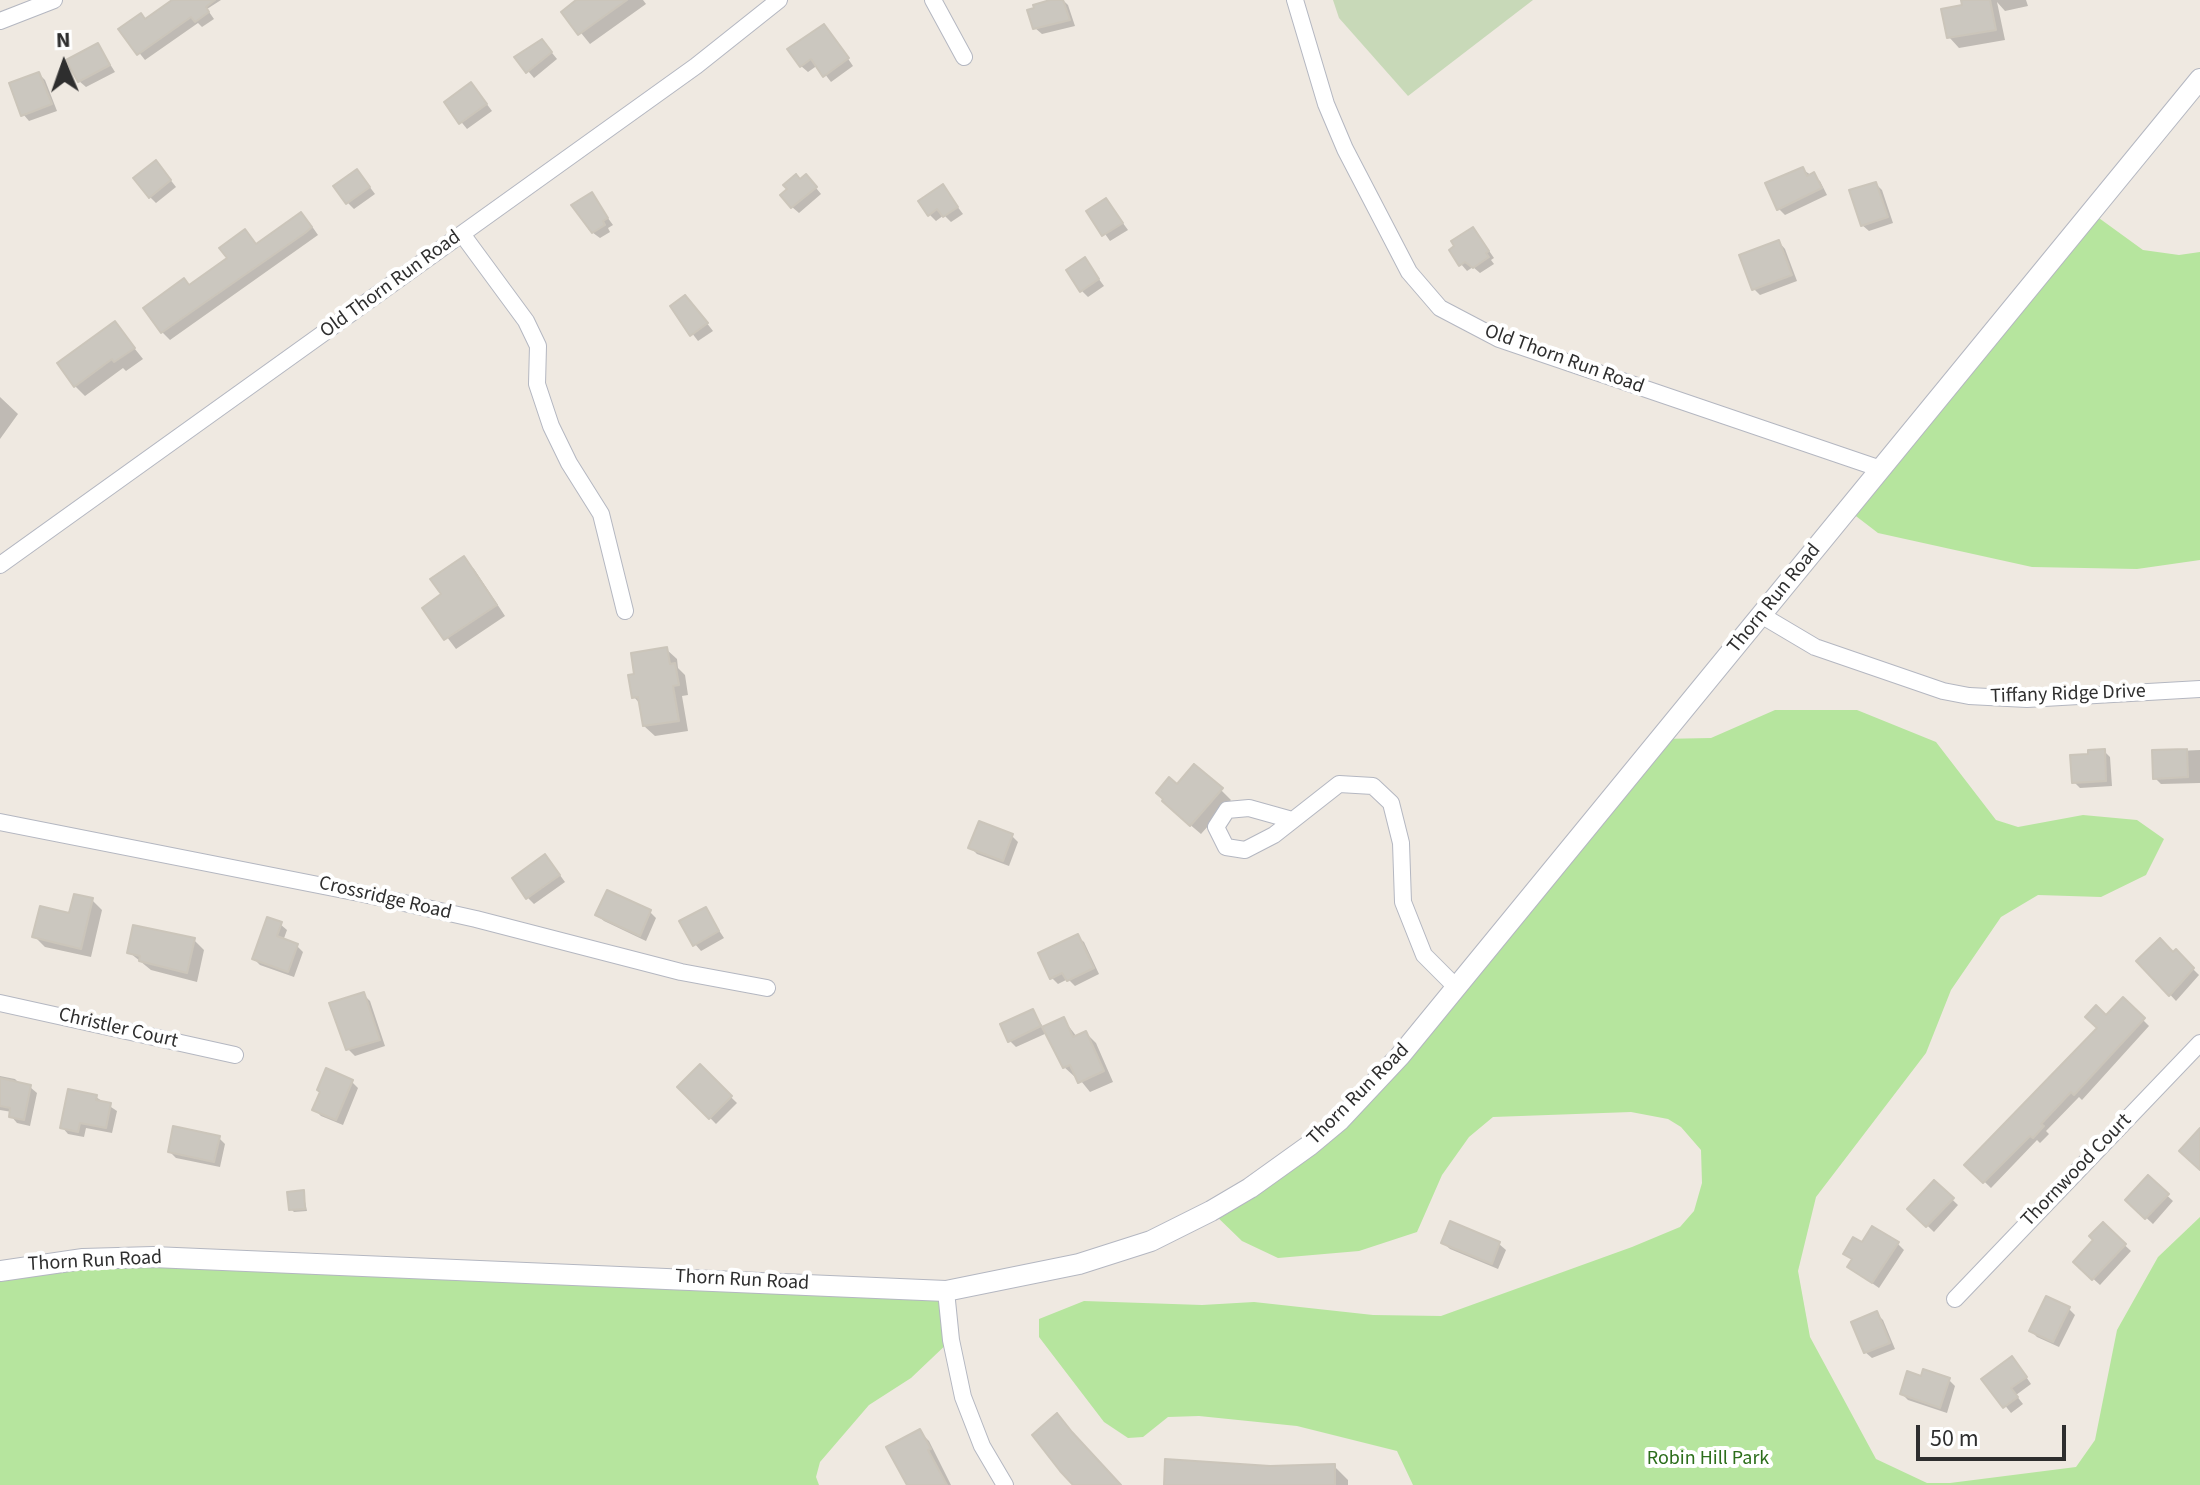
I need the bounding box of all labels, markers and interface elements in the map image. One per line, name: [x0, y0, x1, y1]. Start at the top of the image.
north arrow: [24, 24, 104, 104]
text: N: [55, 24, 71, 56]
street label: Old Thorn Run Road: [316, 226, 466, 344]
street label: Old Thorn Run Road: [1481, 320, 1647, 400]
street label: Thorn Run Road: [1723, 539, 1827, 659]
street label: Tiffany Ridge Drive: [1990, 680, 2146, 710]
street label: Crossridge Road: [316, 872, 454, 926]
street label: Christler Court: [56, 1004, 180, 1054]
street label: Thorn Run Road: [1303, 1039, 1415, 1151]
street label: Thornwood Court: [2017, 1109, 2137, 1233]
street label: Thorn Run Road: [27, 1246, 163, 1278]
street label: Thorn Run Road: [674, 1265, 810, 1297]
scale bar: [1920, 1409, 2070, 1459]
text: 50 m: [1930, 1421, 1979, 1456]
park label: Robin Hill Park: [1647, 1448, 1769, 1472]

